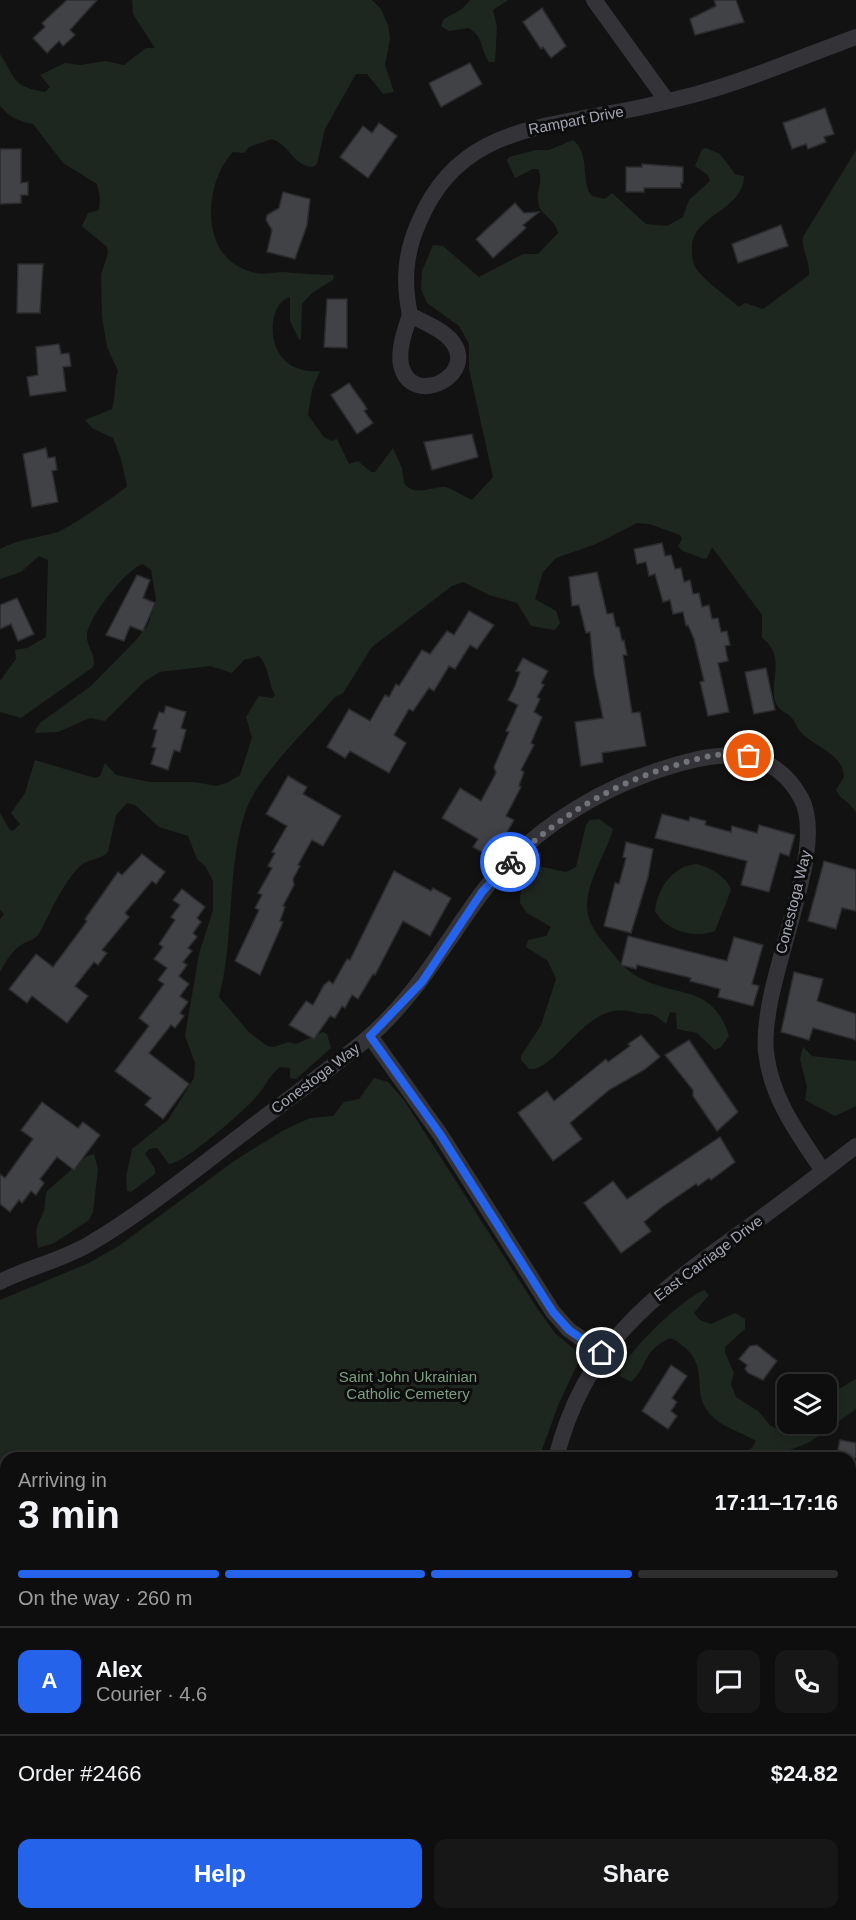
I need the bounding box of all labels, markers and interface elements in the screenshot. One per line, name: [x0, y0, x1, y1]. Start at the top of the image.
street label: Rampart Drive: [527, 102, 625, 138]
pin: [723, 730, 774, 781]
icon: bag: [732, 739, 765, 772]
courier: [480, 832, 540, 892]
icon: bike: [494, 846, 527, 879]
street label: Conestoga Way: [772, 848, 814, 956]
street label: Conestoga Way: [267, 1039, 363, 1117]
street label: East Carriage Drive: [651, 1212, 765, 1304]
pin: [576, 1327, 627, 1378]
icon: home: [585, 1336, 618, 1369]
park label: Saint John Ukrainian Catholic Cemetery: [339, 1368, 477, 1402]
map controls: [777, 1374, 837, 1434]
button: layers: [777, 1374, 837, 1434]
text: Arriving in: [18, 1469, 107, 1491]
text: 17:11–17:16: [714, 1490, 838, 1515]
text: 3 min: [18, 1493, 120, 1536]
text: On the way · 260 m: [18, 1587, 193, 1609]
button: chat: [697, 1650, 760, 1713]
button: phone: [775, 1650, 838, 1713]
text: Alex: [96, 1657, 142, 1682]
text: A: [42, 1668, 57, 1693]
text: Courier · 4.6: [96, 1683, 207, 1705]
text: Order #2466: [18, 1761, 142, 1786]
text: $24.82: [771, 1761, 838, 1786]
button: Help: [18, 1839, 422, 1908]
button: Share: [434, 1839, 838, 1908]

